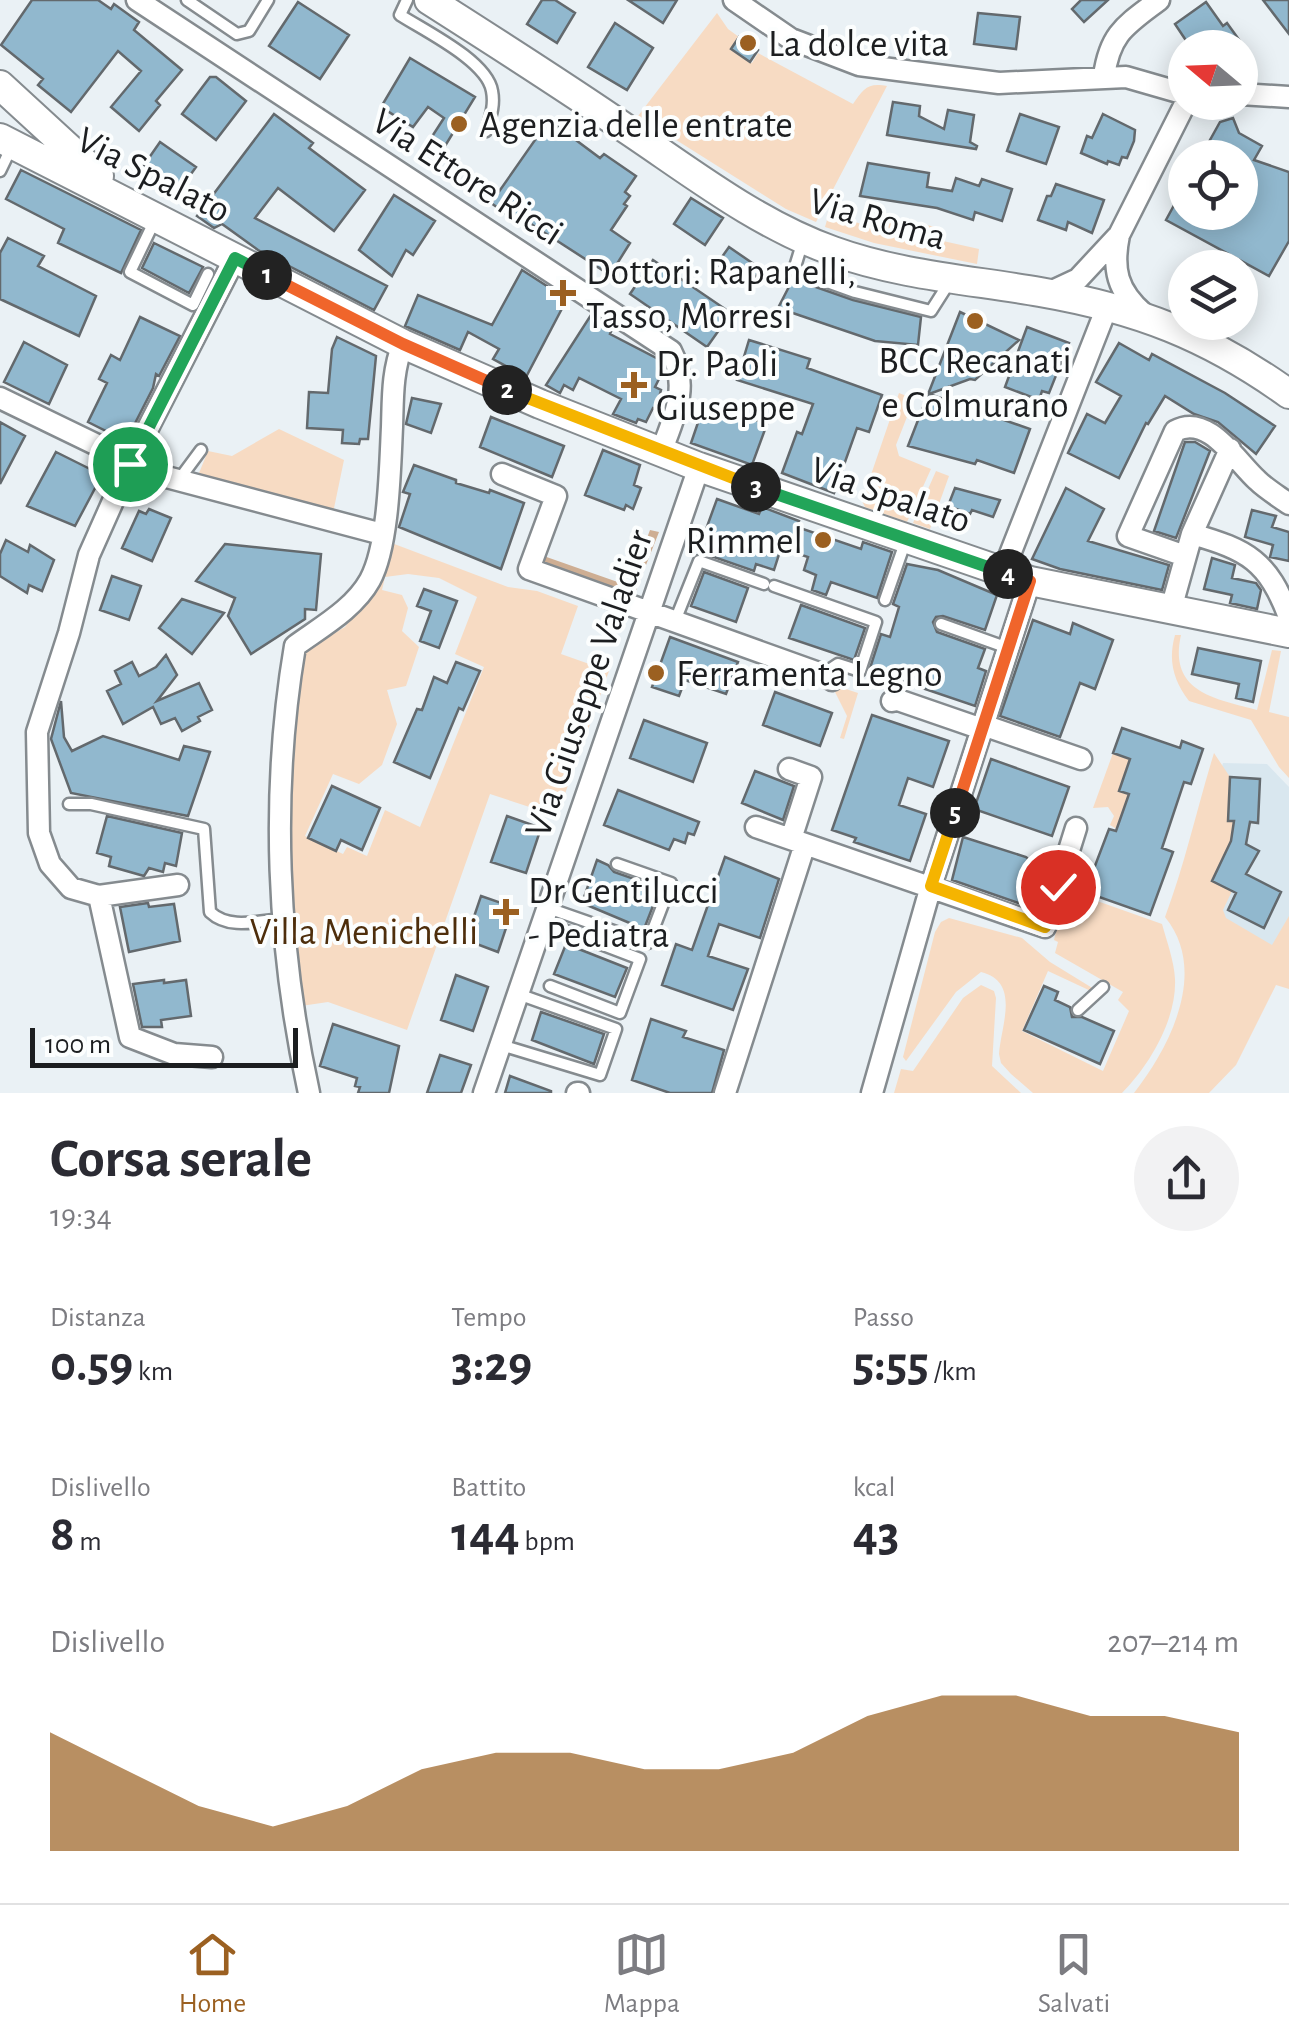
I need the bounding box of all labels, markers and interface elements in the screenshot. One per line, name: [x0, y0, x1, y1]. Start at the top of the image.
place label: La dolce vita: [768, 26, 949, 64]
north arrow: [1168, 30, 1258, 120]
map controls: [1168, 30, 1258, 340]
marker: La dolce vita: [737, 32, 759, 54]
street label: Via Ettore Ricci: [365, 102, 569, 253]
place label: Agenzia delle entrate: [479, 107, 793, 145]
marker: Agenzia delle entrate: [448, 113, 470, 135]
street label: Via Spalato: [70, 121, 236, 231]
button: locate: [1168, 140, 1258, 230]
street label: Via Roma: [805, 182, 950, 258]
pin: 1: [242, 250, 292, 300]
button: layers: [1168, 250, 1258, 340]
place label: Dottori: Rapanelli, Tasso, Morresi: [586, 254, 856, 336]
text: 1: [262, 261, 272, 289]
marker: Dottori: Rapanelli, Tasso, Morresi: [550, 280, 576, 306]
marker: BCC Recanati e Colmurano: [964, 310, 986, 332]
place label: BCC Recanati e Colmurano: [878, 343, 1072, 425]
place label: Dr. Paoli Giuseppe: [656, 346, 795, 428]
pin: 2: [482, 365, 532, 415]
marker: Dr. Paoli Giuseppe: [621, 372, 647, 398]
text: 2: [500, 376, 514, 404]
pin: [88, 422, 173, 507]
icon: arrive: [103, 437, 158, 492]
street label: Via Spalato: [805, 451, 975, 541]
pin: 3: [731, 462, 781, 512]
text: 3: [750, 473, 762, 501]
place label: Rimmel: [685, 523, 803, 561]
street label: Via Giuseppe Valadier: [519, 524, 661, 842]
marker: Rimmel: [812, 529, 834, 551]
pin: 4: [983, 549, 1033, 599]
text: 4: [1001, 560, 1015, 588]
place label: Ferramenta Legno: [676, 656, 943, 694]
marker: Ferramenta Legno: [645, 662, 667, 684]
pin: 5: [930, 788, 980, 838]
text: 5: [949, 799, 961, 827]
pin: [1016, 845, 1101, 930]
icon: check: [1031, 860, 1086, 915]
place label: Dr Gentilucci - Pediatra: [528, 873, 719, 955]
marker: Dr Gentilucci - Pediatra: [493, 899, 519, 925]
park label: Villa Menichelli: [250, 914, 478, 952]
scale bar: [30, 1023, 298, 1068]
text: 100 m: [45, 1031, 111, 1059]
button: share: [1134, 1126, 1239, 1231]
text: Corsa serale: [50, 1132, 312, 1187]
text: 19:34: [50, 1200, 112, 1232]
text: Distanza: [50, 1304, 146, 1332]
text: Tempo: [451, 1304, 527, 1332]
text: Passo: [853, 1304, 914, 1332]
text: 0.59: [50, 1340, 133, 1390]
text: 3:29: [451, 1340, 532, 1390]
text: 5:55: [853, 1340, 929, 1390]
text: km: [133, 1358, 173, 1386]
text: /km: [929, 1358, 977, 1386]
text: Dislivello: [50, 1474, 151, 1502]
text: Battito: [451, 1474, 526, 1502]
text: kcal: [853, 1474, 895, 1502]
text: 8: [50, 1510, 75, 1560]
text: 144: [451, 1510, 520, 1560]
text: 43: [853, 1510, 899, 1560]
text: m: [75, 1528, 102, 1556]
text: bpm: [520, 1528, 575, 1556]
text: Dislivello: [50, 1626, 165, 1658]
text: 207–214 m: [1107, 1626, 1239, 1658]
tab: Home: [179, 1927, 246, 2021]
tab: Mappa: [604, 1927, 680, 2021]
tab: Salvati: [1038, 1927, 1110, 2021]

